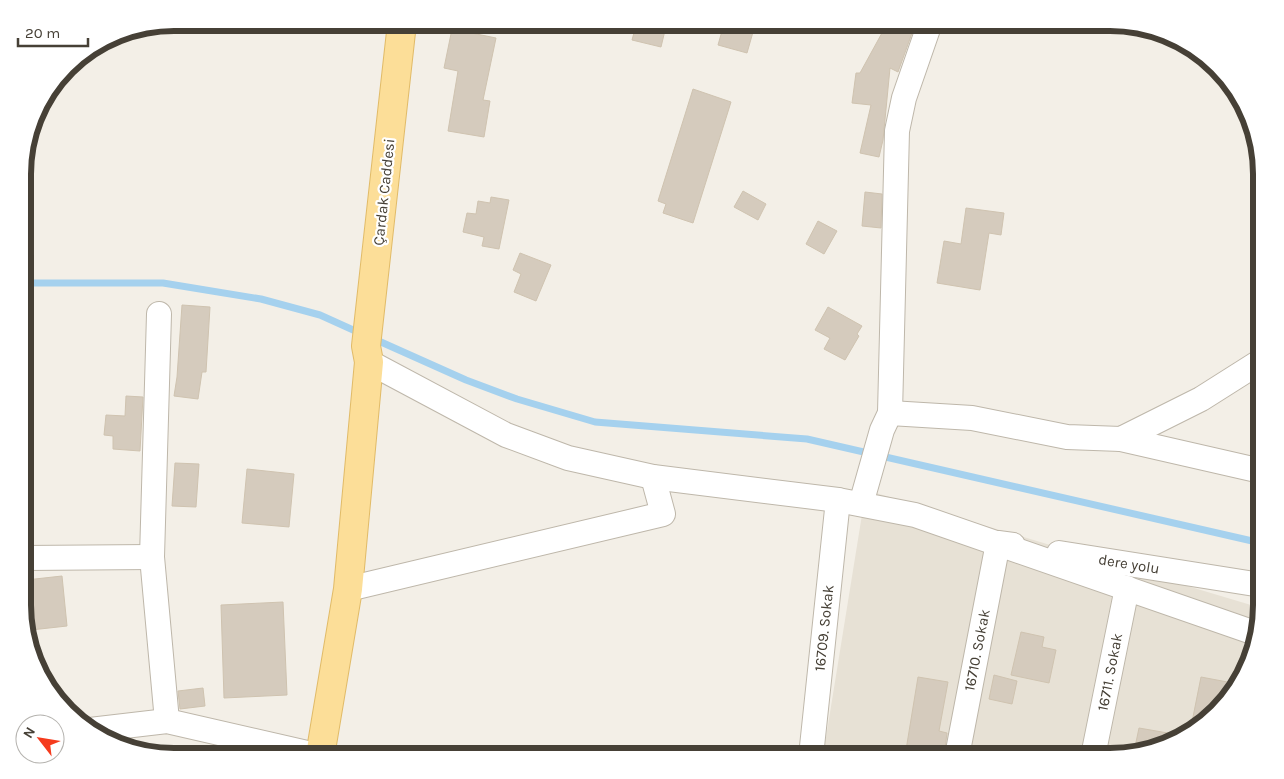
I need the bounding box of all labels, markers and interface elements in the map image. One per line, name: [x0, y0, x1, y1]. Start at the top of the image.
scale bar: [18, 15, 88, 47]
text: 20 m: [25, 24, 60, 42]
street label: Çardak Caddesi: [369, 138, 399, 246]
street label: dere yolu: [1097, 550, 1161, 578]
street label: 16709. Sokak: [811, 584, 837, 672]
street label: 16710. Sokak: [960, 607, 994, 693]
street label: 16711. Sokak: [1094, 631, 1126, 713]
north arrow: [15, 714, 65, 764]
text: N: [19, 724, 39, 741]

